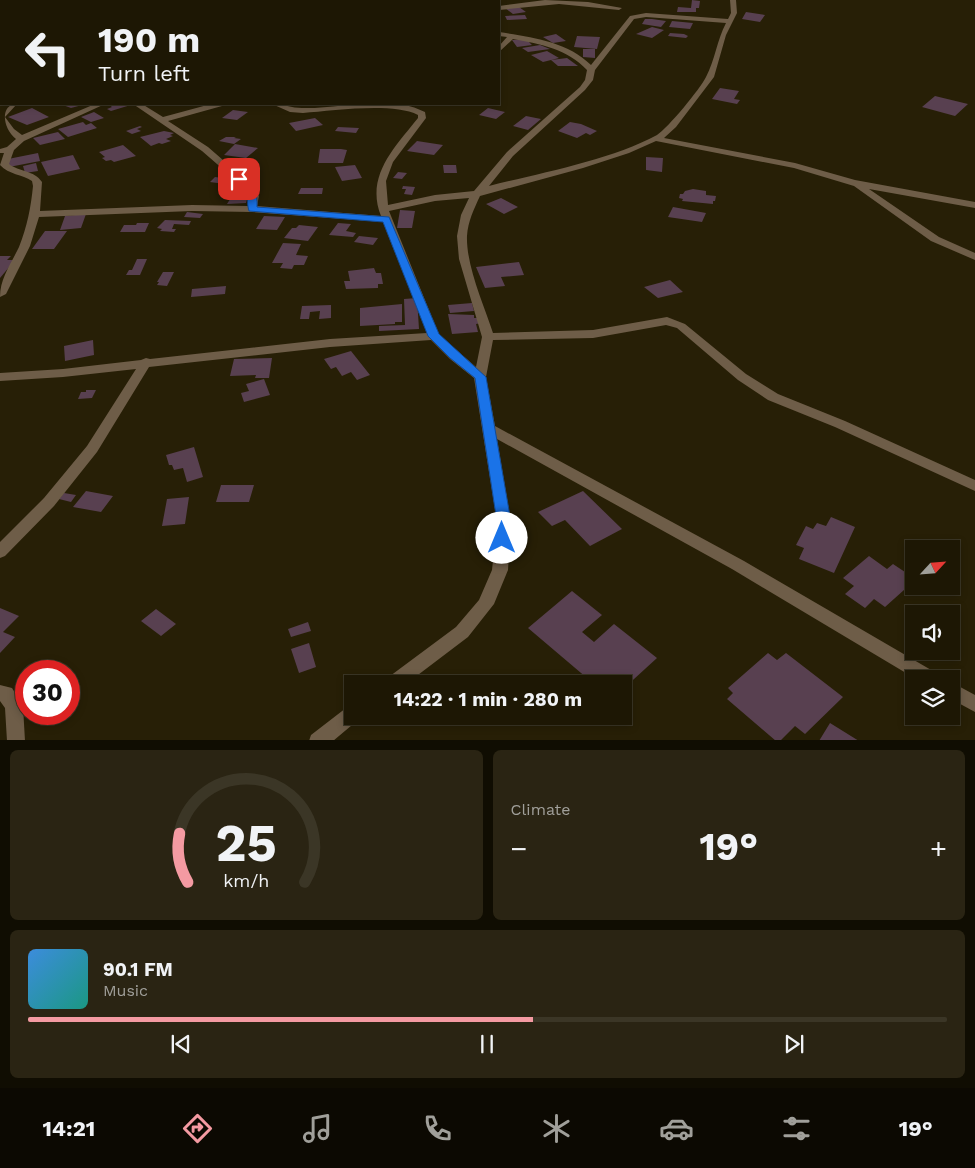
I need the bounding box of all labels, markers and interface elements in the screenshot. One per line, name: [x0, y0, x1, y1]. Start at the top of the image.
text: 190 m: [98, 19, 200, 61]
icon: left: [15, 20, 80, 85]
text: Turn left: [98, 61, 190, 86]
pin: [218, 158, 260, 200]
icon: arrive: [225, 165, 253, 193]
position arrow: [475, 511, 527, 563]
north arrow: [905, 540, 960, 595]
map controls: [905, 540, 960, 725]
button: sound: [905, 605, 960, 660]
speed limit sign: 30: [15, 660, 80, 725]
button: layers: [905, 670, 960, 725]
text: 14:22 · 1 min · 280 m: [394, 688, 582, 711]
text: Climate: [511, 800, 571, 819]
text: 25: [216, 813, 277, 874]
text: 19°: [699, 825, 758, 869]
text: −: [511, 832, 527, 865]
text: +: [930, 832, 947, 865]
text: km/h: [223, 870, 269, 891]
text: 90.1 FM: [103, 958, 173, 981]
text: Music: [103, 981, 148, 1000]
icon: previous: [167, 1030, 195, 1058]
icon: pause: [473, 1030, 501, 1058]
icon: next: [780, 1030, 808, 1058]
icon: directions: [180, 1111, 215, 1146]
icon: music: [300, 1111, 335, 1146]
icon: phone: [420, 1111, 455, 1146]
icon: climate: [539, 1111, 574, 1146]
icon: car: [659, 1111, 694, 1146]
icon: filters: [779, 1111, 814, 1146]
text: 14:21: [42, 1116, 95, 1141]
text: 19°: [899, 1116, 933, 1141]

